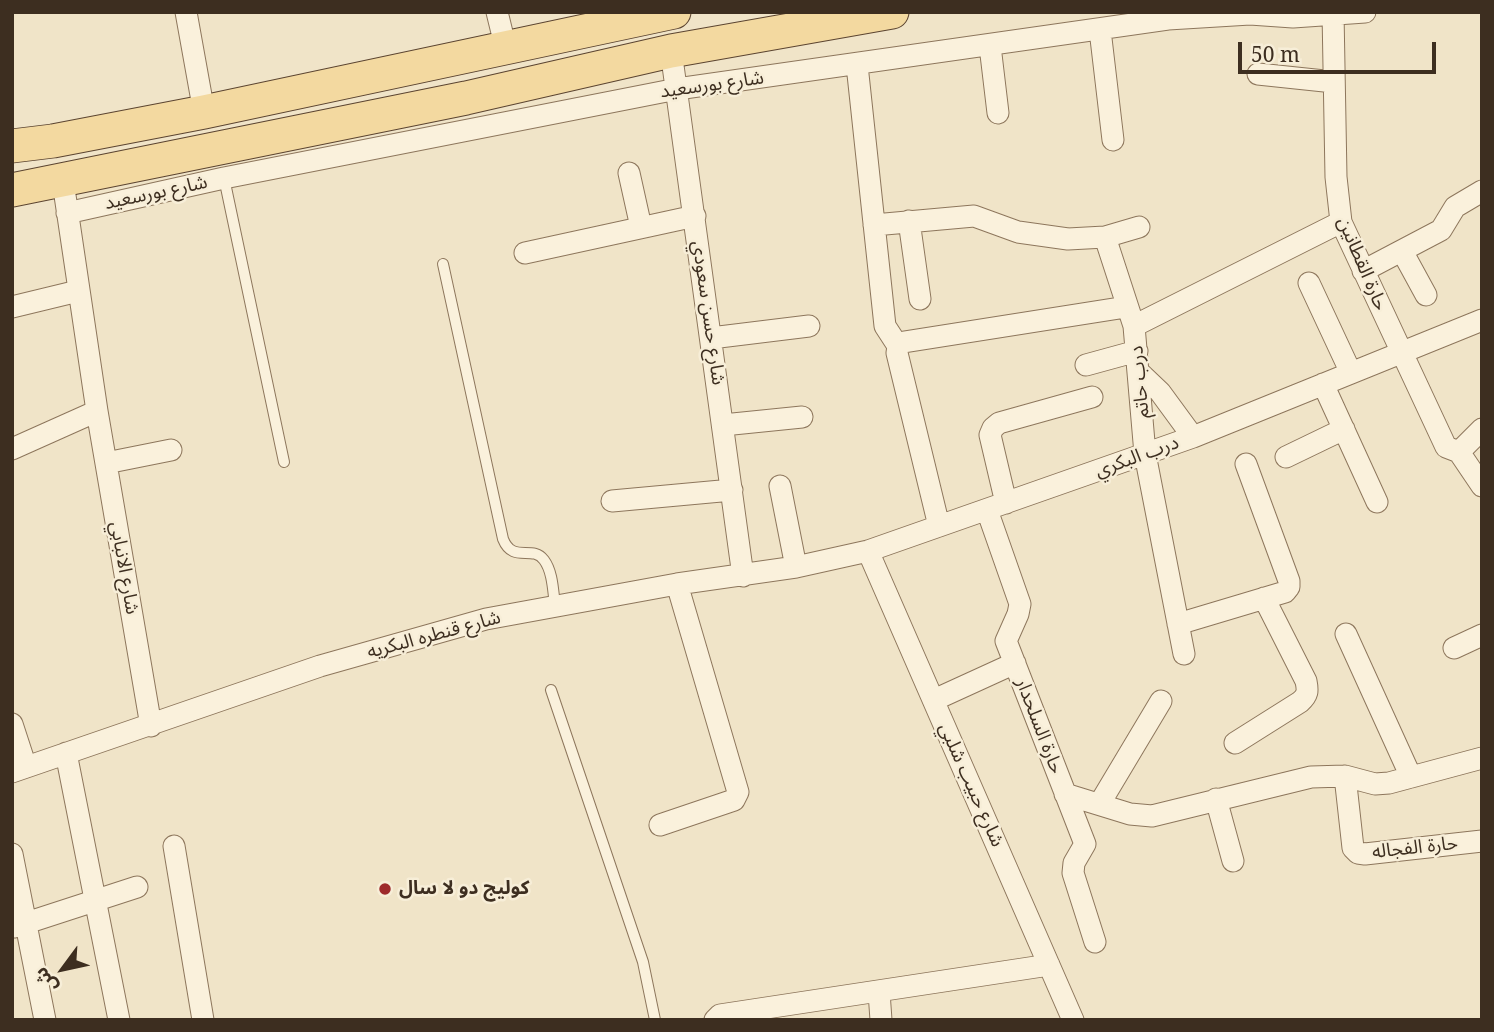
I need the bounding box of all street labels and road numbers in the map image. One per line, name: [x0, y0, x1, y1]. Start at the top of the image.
street label: شارع بورسعيد: [659, 66, 765, 104]
street label: شارع بورسعيد: [103, 171, 209, 215]
street label: حارة القطانين: [1332, 214, 1392, 314]
street label: شارع حسن سعودي: [687, 239, 729, 387]
street label: درب حاتم: [1125, 345, 1155, 419]
street label: درب البكري: [1092, 431, 1182, 483]
street label: شارع الانبابي: [105, 520, 143, 616]
street label: شارع قنطره البكريه: [365, 606, 503, 664]
street label: حارة السلحدار: [1010, 675, 1068, 777]
street label: شارع حبيب شلبي: [933, 719, 1009, 851]
street label: حارة الفجاله: [1371, 832, 1459, 864]

